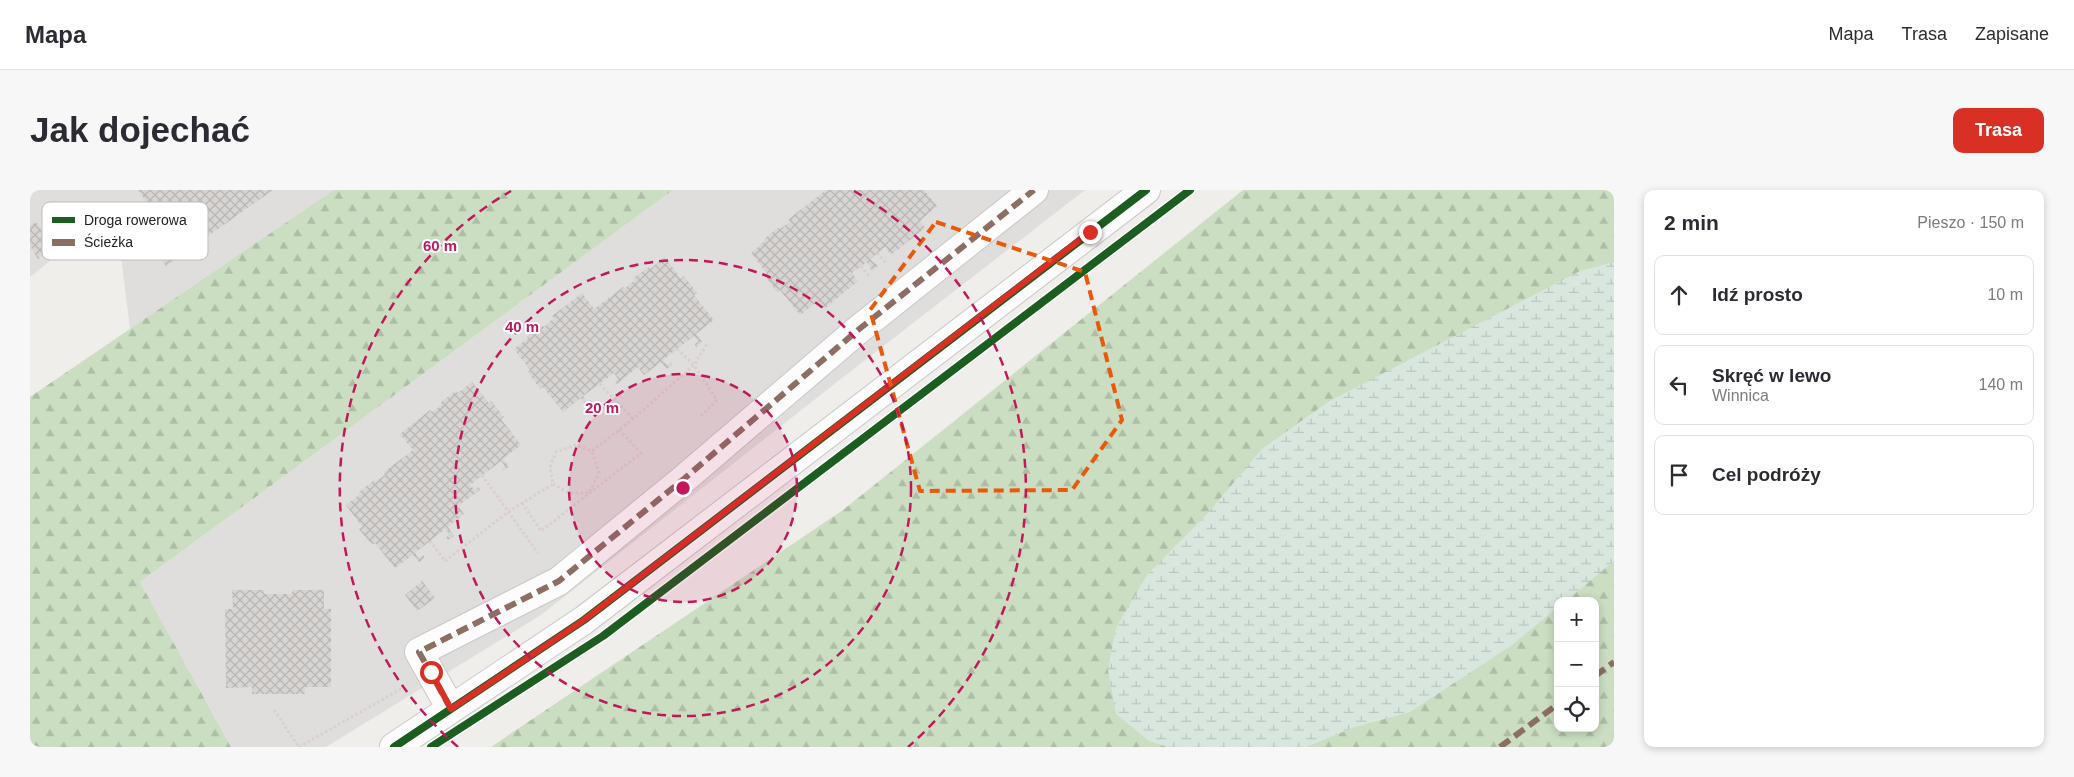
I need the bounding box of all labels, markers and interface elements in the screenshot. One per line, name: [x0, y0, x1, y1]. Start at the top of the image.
text: Mapa: [25, 21, 86, 48]
text: Mapa: [1829, 24, 1874, 44]
text: Trasa: [1902, 24, 1947, 44]
text: Zapisane: [1975, 24, 2049, 44]
button: Trasa: [1953, 108, 2044, 153]
text: Jak dojechać: [30, 110, 250, 149]
legend: [42, 202, 208, 260]
text: 2 min: [1664, 211, 1719, 234]
text: Droga rowerowa: [84, 212, 187, 228]
text: Pieszo · 150 m: [1917, 214, 2024, 231]
route end: [1079, 221, 1102, 244]
text: Ścieżka: [84, 233, 133, 250]
text: 60 m: [423, 237, 457, 254]
icon: ahead: [1665, 281, 1693, 309]
text: Idź prosto: [1712, 284, 1803, 305]
text: 10 m: [1987, 286, 2023, 303]
text: 40 m: [505, 318, 539, 335]
text: Skręć w lewo: [1712, 365, 1831, 386]
icon: left: [1665, 371, 1693, 399]
text: 140 m: [1979, 376, 2023, 393]
text: Winnica: [1712, 387, 1769, 404]
text: 20 m: [585, 399, 619, 416]
icon: arrive: [1665, 461, 1693, 489]
text: Cel podróży: [1712, 464, 1821, 485]
centre of rings: [674, 479, 692, 497]
map controls: [1554, 597, 1599, 732]
button: +: [1554, 597, 1599, 642]
button: −: [1554, 642, 1599, 687]
route start: [420, 661, 443, 684]
button: locate: [1554, 687, 1599, 732]

